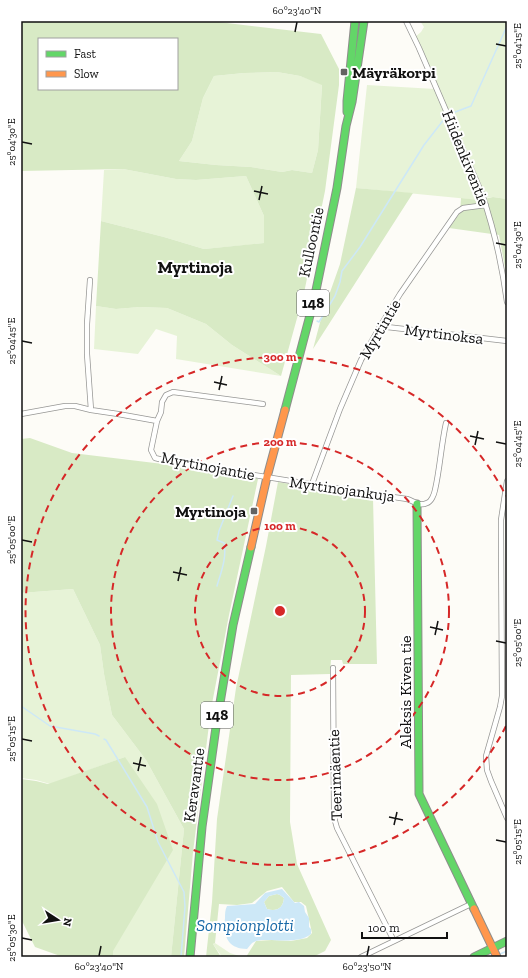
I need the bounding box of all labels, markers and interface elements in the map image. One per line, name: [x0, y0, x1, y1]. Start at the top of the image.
text: 60°23'40"N: [273, 5, 322, 17]
text: 25°04'15"E: [512, 23, 524, 69]
legend: [38, 38, 178, 90]
text: Fast: [74, 47, 97, 61]
place label: Mäyräkorpi: [352, 63, 436, 82]
text: Slow: [74, 67, 100, 81]
marker: Mäyräkorpi: [339, 67, 349, 77]
street label: Hiidenkiventie: [438, 107, 494, 209]
text: 25°04'30"E: [6, 118, 18, 166]
street label: Kulloontie: [294, 205, 328, 279]
text: 25°04'30"E: [512, 221, 524, 269]
district label: Myrtinoja: [157, 257, 233, 277]
road number: 148: [297, 290, 329, 316]
street label: Myrtintie: [355, 296, 405, 362]
text: 25°04'45"E: [6, 317, 18, 364]
street label: Myrtinoksa: [403, 320, 485, 348]
text: 300 m: [264, 350, 297, 364]
text: 25°04'45"E: [512, 420, 524, 467]
text: 200 m: [263, 435, 297, 449]
street label: Myrtinojantie: [159, 448, 257, 484]
street label: Myrtinojankuja: [288, 472, 396, 506]
place label: Myrtinoja: [175, 502, 246, 521]
marker: Myrtinoja: [249, 506, 259, 516]
text: 25°05'00"E: [6, 516, 18, 564]
text: 100 m: [264, 519, 296, 533]
centre of rings: [273, 604, 287, 618]
text: 25°05'00"E: [512, 619, 524, 667]
street label: Aleksis Kiven tie: [396, 635, 415, 749]
road number: 148: [201, 702, 233, 728]
text: 25°05'15"E: [6, 716, 18, 762]
street label: Teerimäentie: [324, 729, 346, 821]
street label: Keravantie: [179, 747, 209, 823]
text: 25°05'15"E: [512, 819, 524, 865]
north arrow: [38, 900, 78, 940]
text: 25°05'30"E: [6, 914, 18, 962]
scale bar: [362, 914, 447, 940]
water label: Sompionplotti: [196, 915, 294, 935]
text: N: [60, 917, 75, 928]
text: 100 m: [368, 921, 400, 935]
text: 60°23'40"N: [75, 961, 124, 973]
text: 60°23'50"N: [343, 961, 392, 973]

